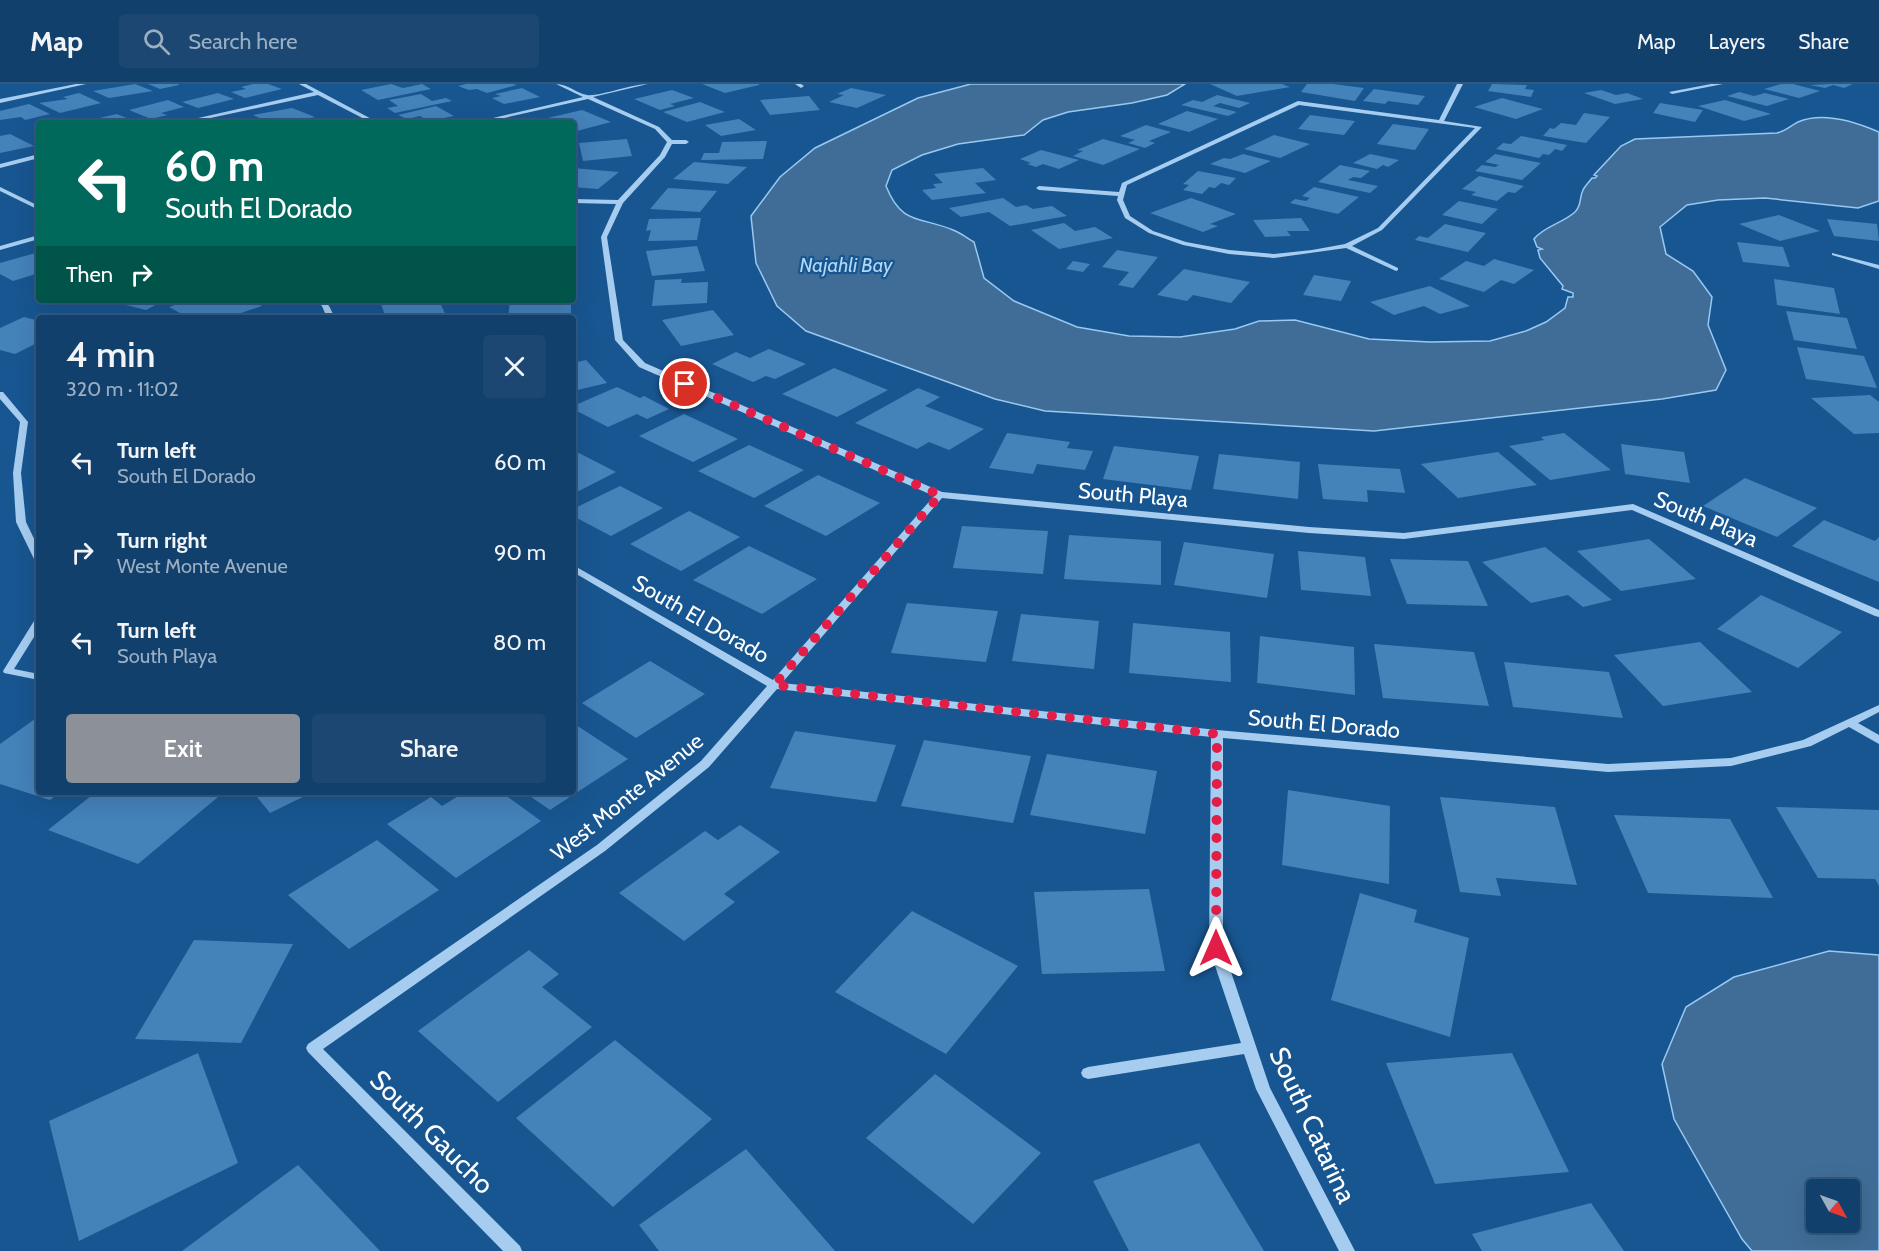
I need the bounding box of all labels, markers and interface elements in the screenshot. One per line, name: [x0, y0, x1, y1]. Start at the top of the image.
search box: [119, 14, 539, 68]
text: Map: [30, 24, 83, 58]
icon: search: [140, 25, 173, 58]
text: Search here: [188, 28, 297, 55]
text: Map: [1637, 29, 1676, 54]
text: Layers: [1709, 29, 1765, 54]
text: Share: [1798, 29, 1849, 54]
text: 60 m: [165, 140, 264, 192]
icon: left: [66, 144, 144, 222]
text: South El Dorado: [165, 192, 352, 225]
water label: Najahli Bay: [799, 253, 893, 277]
icon: right: [125, 258, 158, 291]
text: Then: [66, 261, 113, 288]
text: 4 min: [66, 332, 156, 376]
button: close: [483, 335, 546, 398]
pin: [659, 358, 710, 409]
icon: arrive: [668, 367, 701, 400]
text: 320 m · 11:02: [66, 377, 179, 401]
text: Turn left: [117, 437, 196, 464]
icon: left: [66, 446, 99, 479]
text: 60 m: [494, 449, 546, 476]
text: South El Dorado: [117, 464, 256, 488]
street label: South Playa: [1077, 477, 1189, 513]
street label: South Playa: [1650, 485, 1762, 553]
text: Turn right: [117, 527, 207, 554]
icon: right: [66, 536, 99, 569]
text: 90 m: [494, 539, 546, 566]
text: West Monte Avenue: [117, 554, 288, 578]
street label: South El Dorado: [628, 569, 774, 669]
text: Turn left: [117, 617, 196, 644]
icon: left: [66, 626, 99, 659]
text: 80 m: [493, 629, 546, 656]
text: South Playa: [117, 644, 217, 668]
street label: South El Dorado: [1247, 704, 1401, 744]
button: Exit: [66, 714, 300, 783]
button: Share: [312, 714, 546, 783]
street label: West Monte Avenue: [546, 727, 708, 867]
position arrow: [1184, 916, 1248, 980]
street label: South Catarina: [1262, 1042, 1364, 1208]
street label: South Gaucho: [363, 1063, 501, 1201]
north arrow: [1806, 1179, 1860, 1233]
map controls: [1806, 1179, 1860, 1233]

